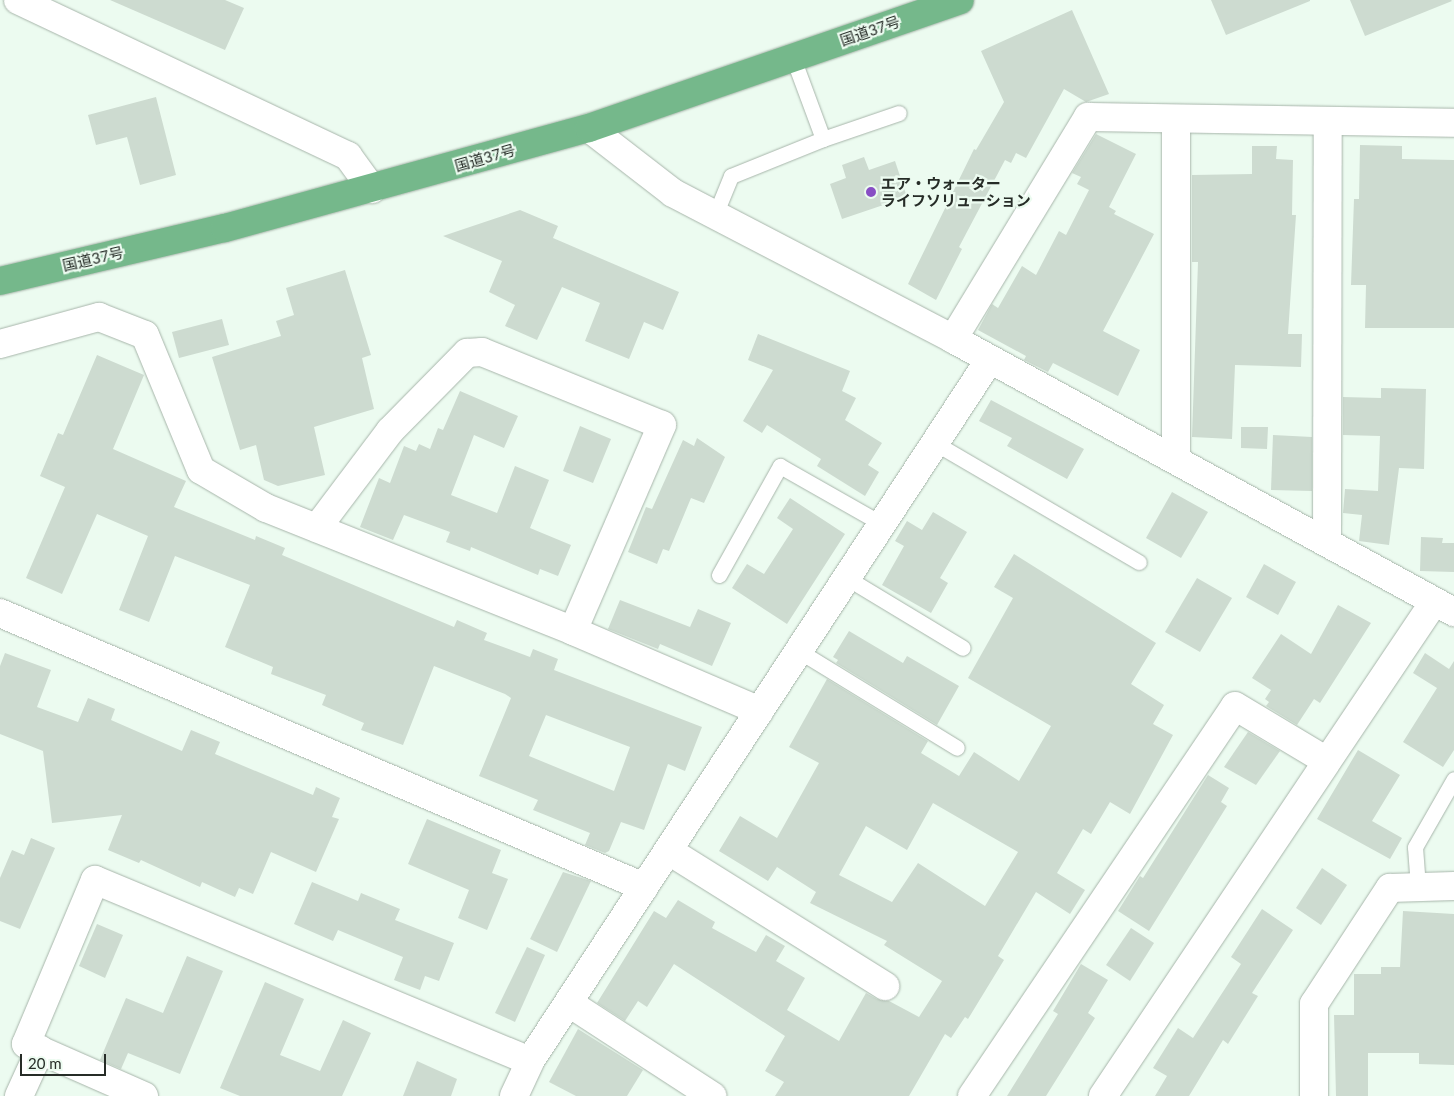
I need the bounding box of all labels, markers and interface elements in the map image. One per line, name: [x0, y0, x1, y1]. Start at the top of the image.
street label: 国道37号: [838, 12, 902, 50]
street label: 国道37号: [453, 141, 517, 175]
place label: エア・ウォーター ライフソリューション: [881, 174, 1031, 209]
marker: エア・ウォーター ライフソリューション: [865, 186, 877, 198]
street label: 国道37号: [61, 243, 125, 275]
scale bar: [22, 1044, 109, 1076]
text: 20 m: [28, 1054, 62, 1072]

